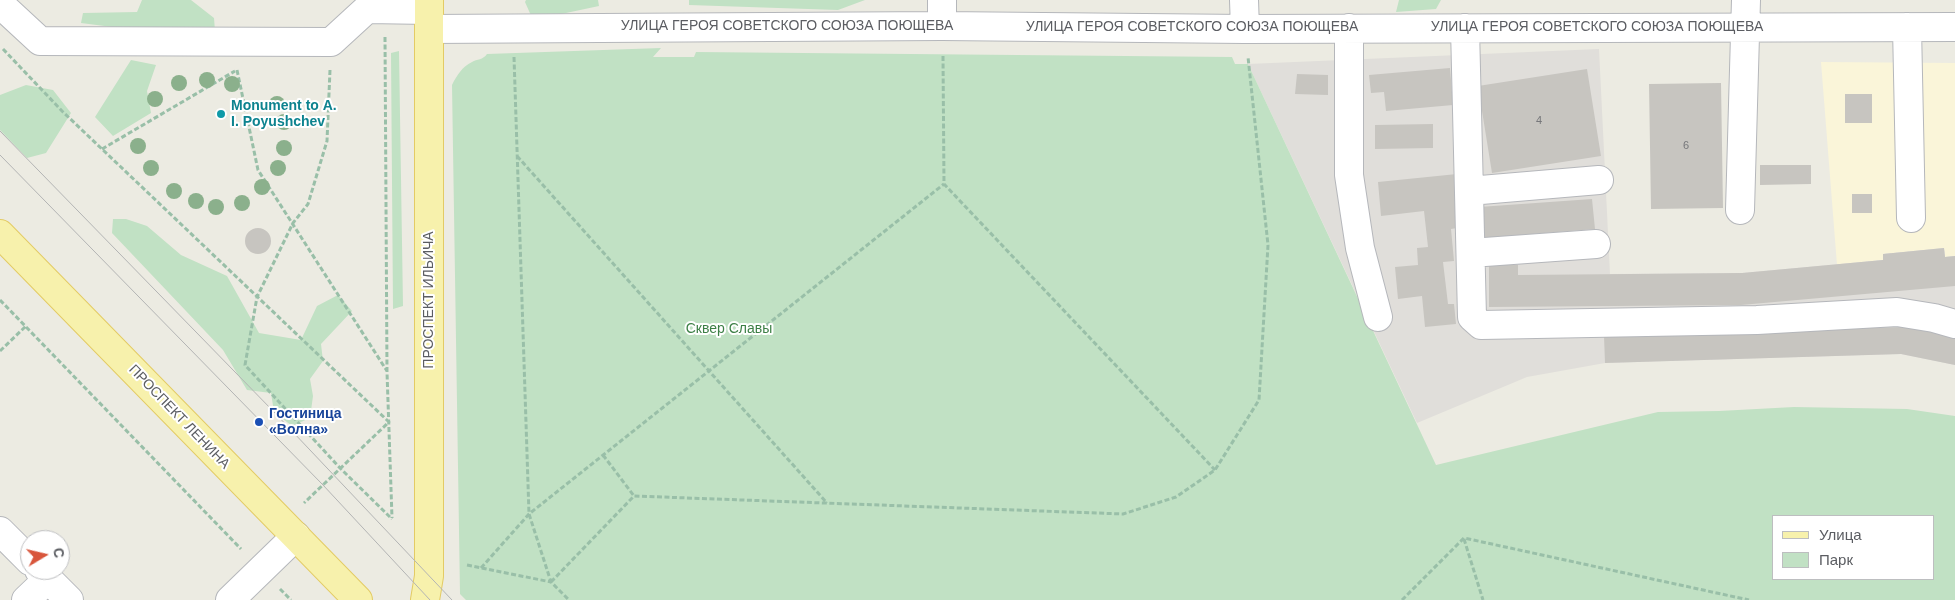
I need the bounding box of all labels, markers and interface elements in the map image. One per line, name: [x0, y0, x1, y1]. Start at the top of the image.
street label: УЛИЦА ГЕРОЯ СОВЕТСКОГО СОЮЗА ПОЮЩЕВА: [621, 18, 953, 34]
street label: УЛИЦА ГЕРОЯ СОВЕТСКОГО СОЮЗА ПОЮЩЕВА: [1026, 19, 1358, 35]
street label: УЛИЦА ГЕРОЯ СОВЕТСКОГО СОЮЗА ПОЮЩЕВА: [1431, 19, 1763, 35]
place label: Monument to A. I. Poyushchev: [231, 98, 337, 130]
marker: Monument to A. I. Poyushchev: [215, 108, 227, 120]
house number: 4: [1536, 114, 1542, 128]
house number: 6: [1683, 139, 1689, 153]
street label: ПРОСПЕКТ ИЛЬИЧА: [421, 231, 437, 369]
park label: Сквер Славы: [686, 321, 772, 337]
street label: ПРОСПЕКТ ЛЕНИНА: [125, 361, 233, 473]
place label: Гостиница «Волна»: [269, 406, 341, 438]
marker: Гостиница «Волна»: [253, 416, 265, 428]
legend: [1772, 515, 1935, 580]
text: Улица: [1819, 526, 1862, 543]
north arrow: [20, 530, 70, 580]
text: С: [50, 547, 68, 559]
text: Парк: [1819, 551, 1853, 568]

